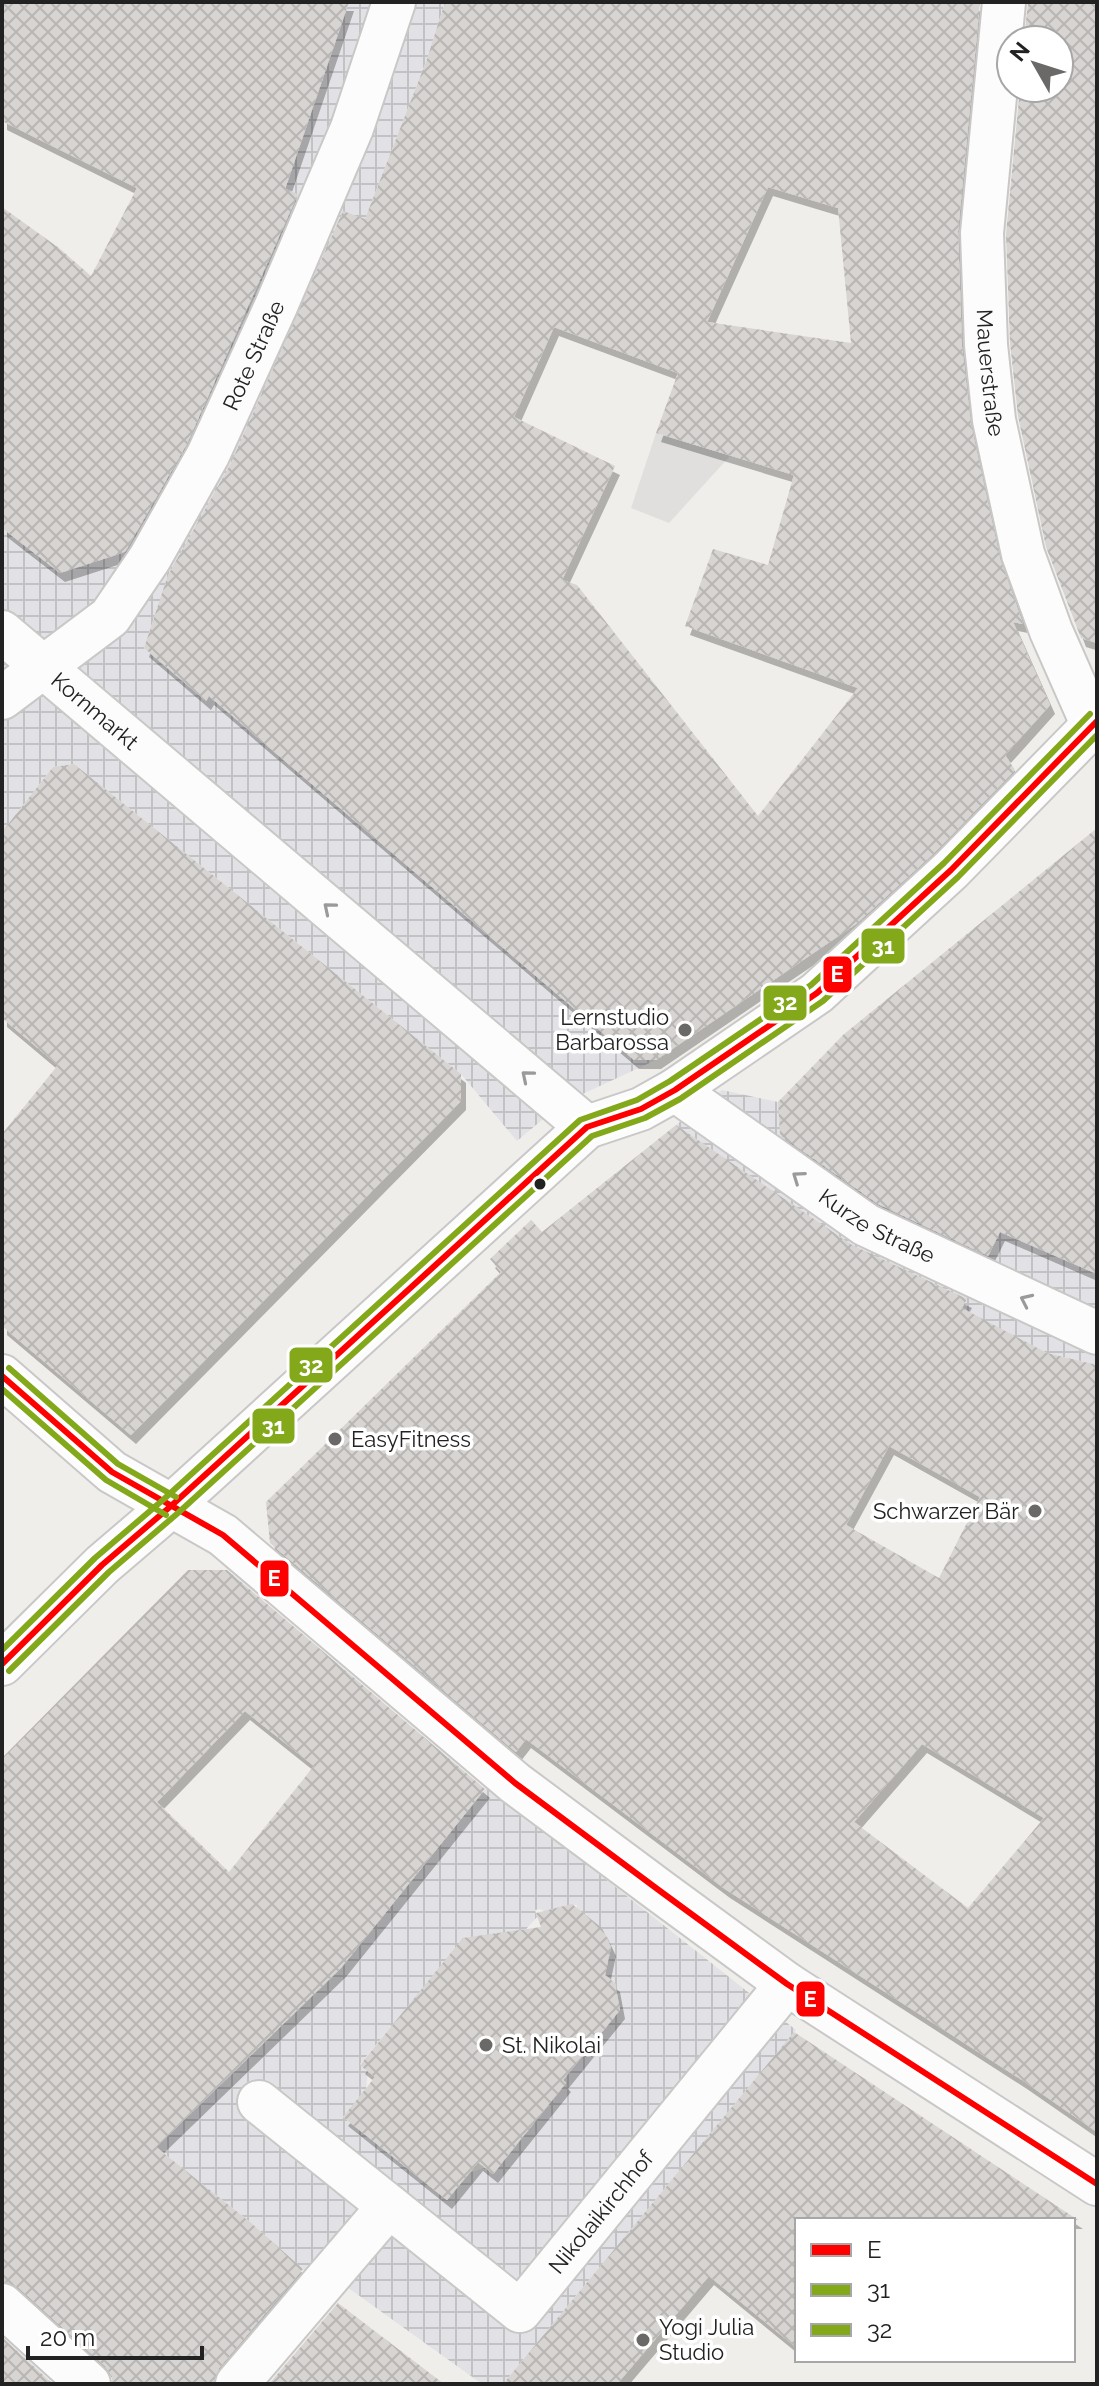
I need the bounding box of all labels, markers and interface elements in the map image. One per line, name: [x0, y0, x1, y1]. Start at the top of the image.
north arrow: [995, 24, 1075, 104]
text: N: [1004, 37, 1035, 66]
street label: Rote Straße: [217, 296, 290, 414]
street label: Mauerstraße: [972, 309, 1010, 439]
street label: Kornmarkt: [46, 667, 145, 755]
one-way arrow: [324, 903, 338, 918]
line badge: 31: [860, 927, 906, 965]
text: 31: [871, 933, 895, 959]
line badge: E: [822, 955, 853, 994]
text: E: [830, 961, 844, 987]
line badge: 32: [762, 984, 808, 1022]
text: 32: [773, 989, 797, 1015]
place label: Lernstudio Barbarossa: [555, 1004, 669, 1055]
marker: Lernstudio Barbarossa: [676, 1021, 694, 1039]
one-way arrow: [522, 1071, 537, 1086]
one-way arrow: [793, 1172, 807, 1187]
unlabelled marker: [532, 1176, 548, 1192]
street label: Kurze Straße: [814, 1183, 939, 1268]
one-way arrow: [1020, 1294, 1035, 1310]
line badge: 32: [288, 1346, 334, 1384]
text: 32: [299, 1352, 323, 1378]
line badge: 31: [251, 1407, 296, 1445]
text: 31: [261, 1413, 285, 1439]
place label: EasyFitness: [351, 1426, 471, 1452]
marker: EasyFitness: [326, 1430, 344, 1448]
place label: Schwarzer Bär: [873, 1498, 1019, 1524]
marker: Schwarzer Bär: [1026, 1502, 1044, 1520]
line badge: E: [259, 1559, 290, 1598]
text: E: [267, 1565, 281, 1591]
line badge: E: [795, 1980, 826, 2018]
text: E: [803, 1986, 817, 2012]
place label: St. Nikolai: [502, 2032, 601, 2058]
marker: St. Nikolai: [477, 2036, 495, 2054]
street label: Nikolaikirchhof: [543, 2145, 659, 2279]
legend: [795, 2218, 1075, 2362]
text: E: [867, 2235, 882, 2264]
text: 31: [867, 2275, 890, 2304]
scale bar: [28, 2310, 202, 2360]
place label: Yogi Julia Studio: [659, 2314, 754, 2365]
text: 32: [867, 2315, 892, 2344]
text: 20 m: [40, 2323, 95, 2352]
marker: Yogi Julia Studio: [634, 2331, 652, 2349]

